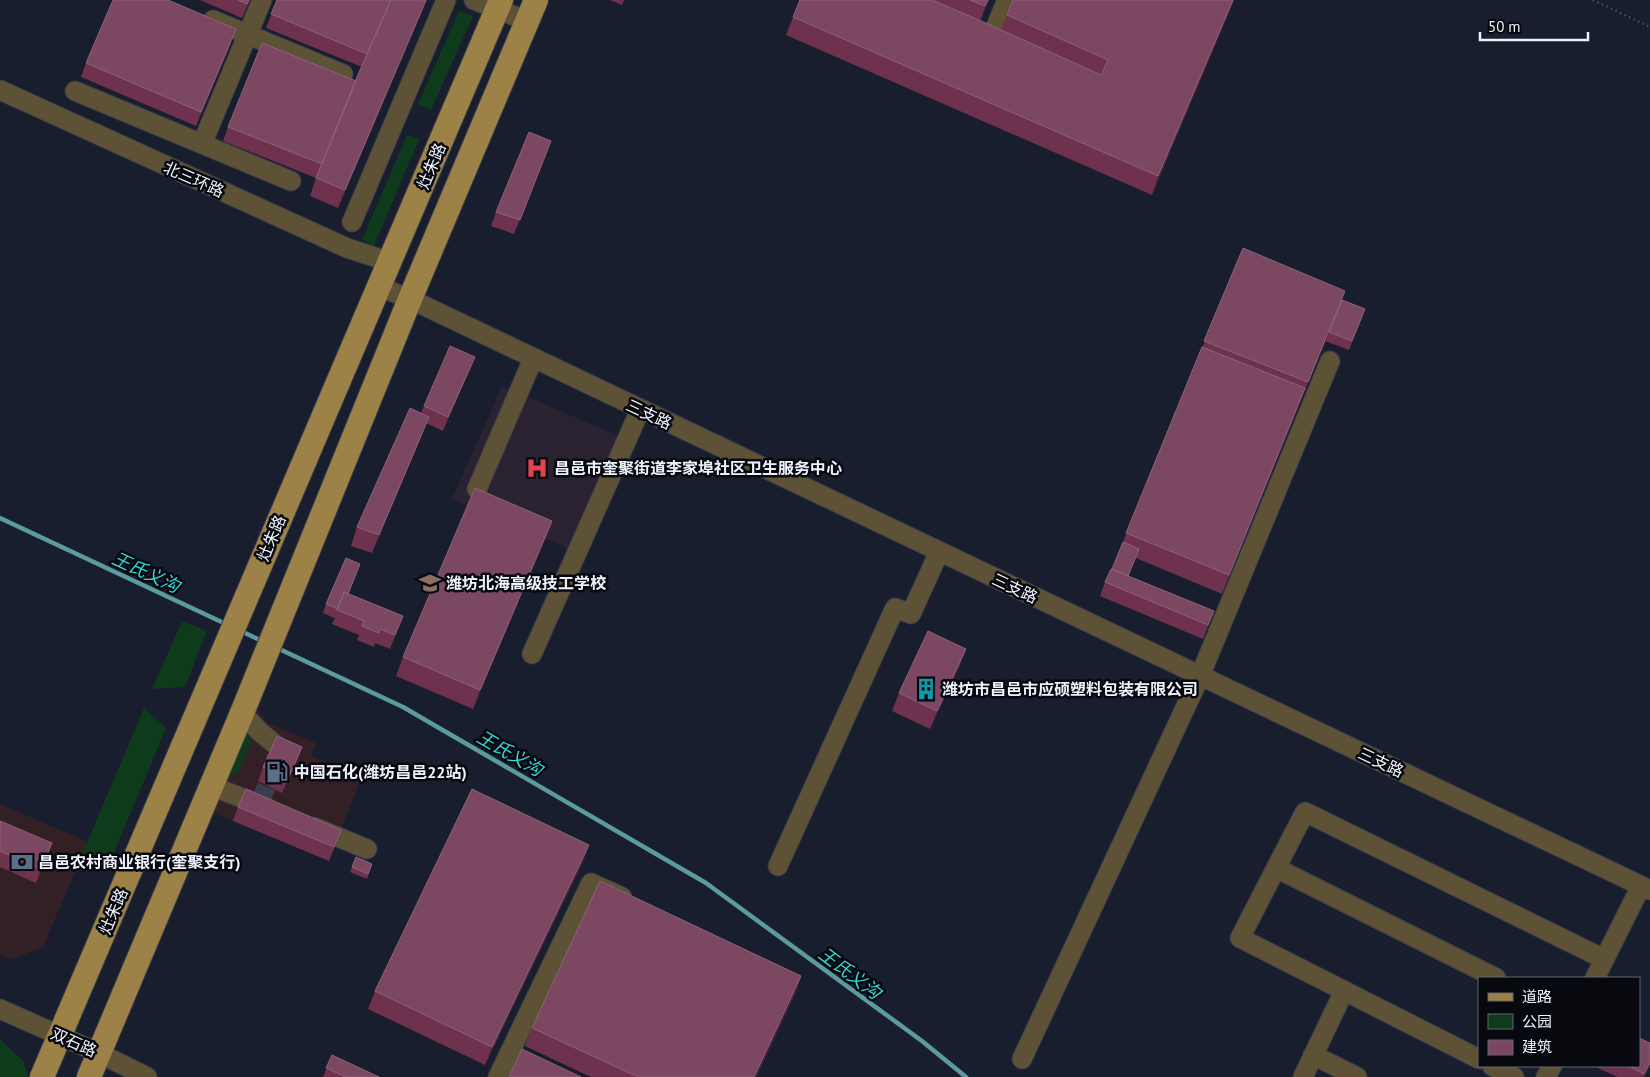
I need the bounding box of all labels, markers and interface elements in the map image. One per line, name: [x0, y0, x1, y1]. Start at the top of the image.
scale bar: [1480, 10, 1588, 42]
text: 50 m: [1488, 17, 1521, 36]
street label: 灶朱路: [412, 140, 450, 192]
street label: 北三环路: [161, 157, 227, 201]
street label: 三支路: [623, 395, 675, 433]
hospital icon: 昌邑市奎聚街道李家埠社区卫生服务中心: [524, 455, 550, 481]
place label: 昌邑市奎聚街道李家埠社区卫生服务中心: [554, 458, 842, 478]
street label: 灶朱路: [252, 512, 290, 564]
water label: 王氏义沟: [109, 546, 185, 598]
street label: 三支路: [989, 569, 1041, 607]
school or university icon: 潍坊北海高级技工学校: [417, 570, 443, 596]
place label: 潍坊北海高级技工学校: [446, 573, 607, 593]
building icon: 潍坊市昌邑市应硕塑料包装有限公司: [913, 676, 939, 702]
place label: 潍坊市昌邑市应硕塑料包装有限公司: [942, 679, 1198, 699]
water label: 王氏义沟: [473, 725, 549, 782]
street label: 三支路: [1355, 743, 1407, 781]
fuel station icon: 中国石化(潍坊昌邑22站): [264, 759, 290, 785]
place label: 中国石化(潍坊昌邑22站): [294, 762, 467, 782]
bank icon: 昌邑农村商业银行(奎聚支行): [9, 849, 35, 875]
place label: 昌邑农村商业银行(奎聚支行): [38, 852, 240, 872]
street label: 灶朱路: [94, 885, 132, 937]
water label: 王氏义沟: [814, 942, 887, 1005]
legend: [1478, 977, 1640, 1067]
text: 道路: [1522, 987, 1552, 1006]
text: 公园: [1522, 1012, 1552, 1031]
street label: 双石路: [48, 1023, 100, 1061]
text: 建筑: [1522, 1037, 1552, 1056]

